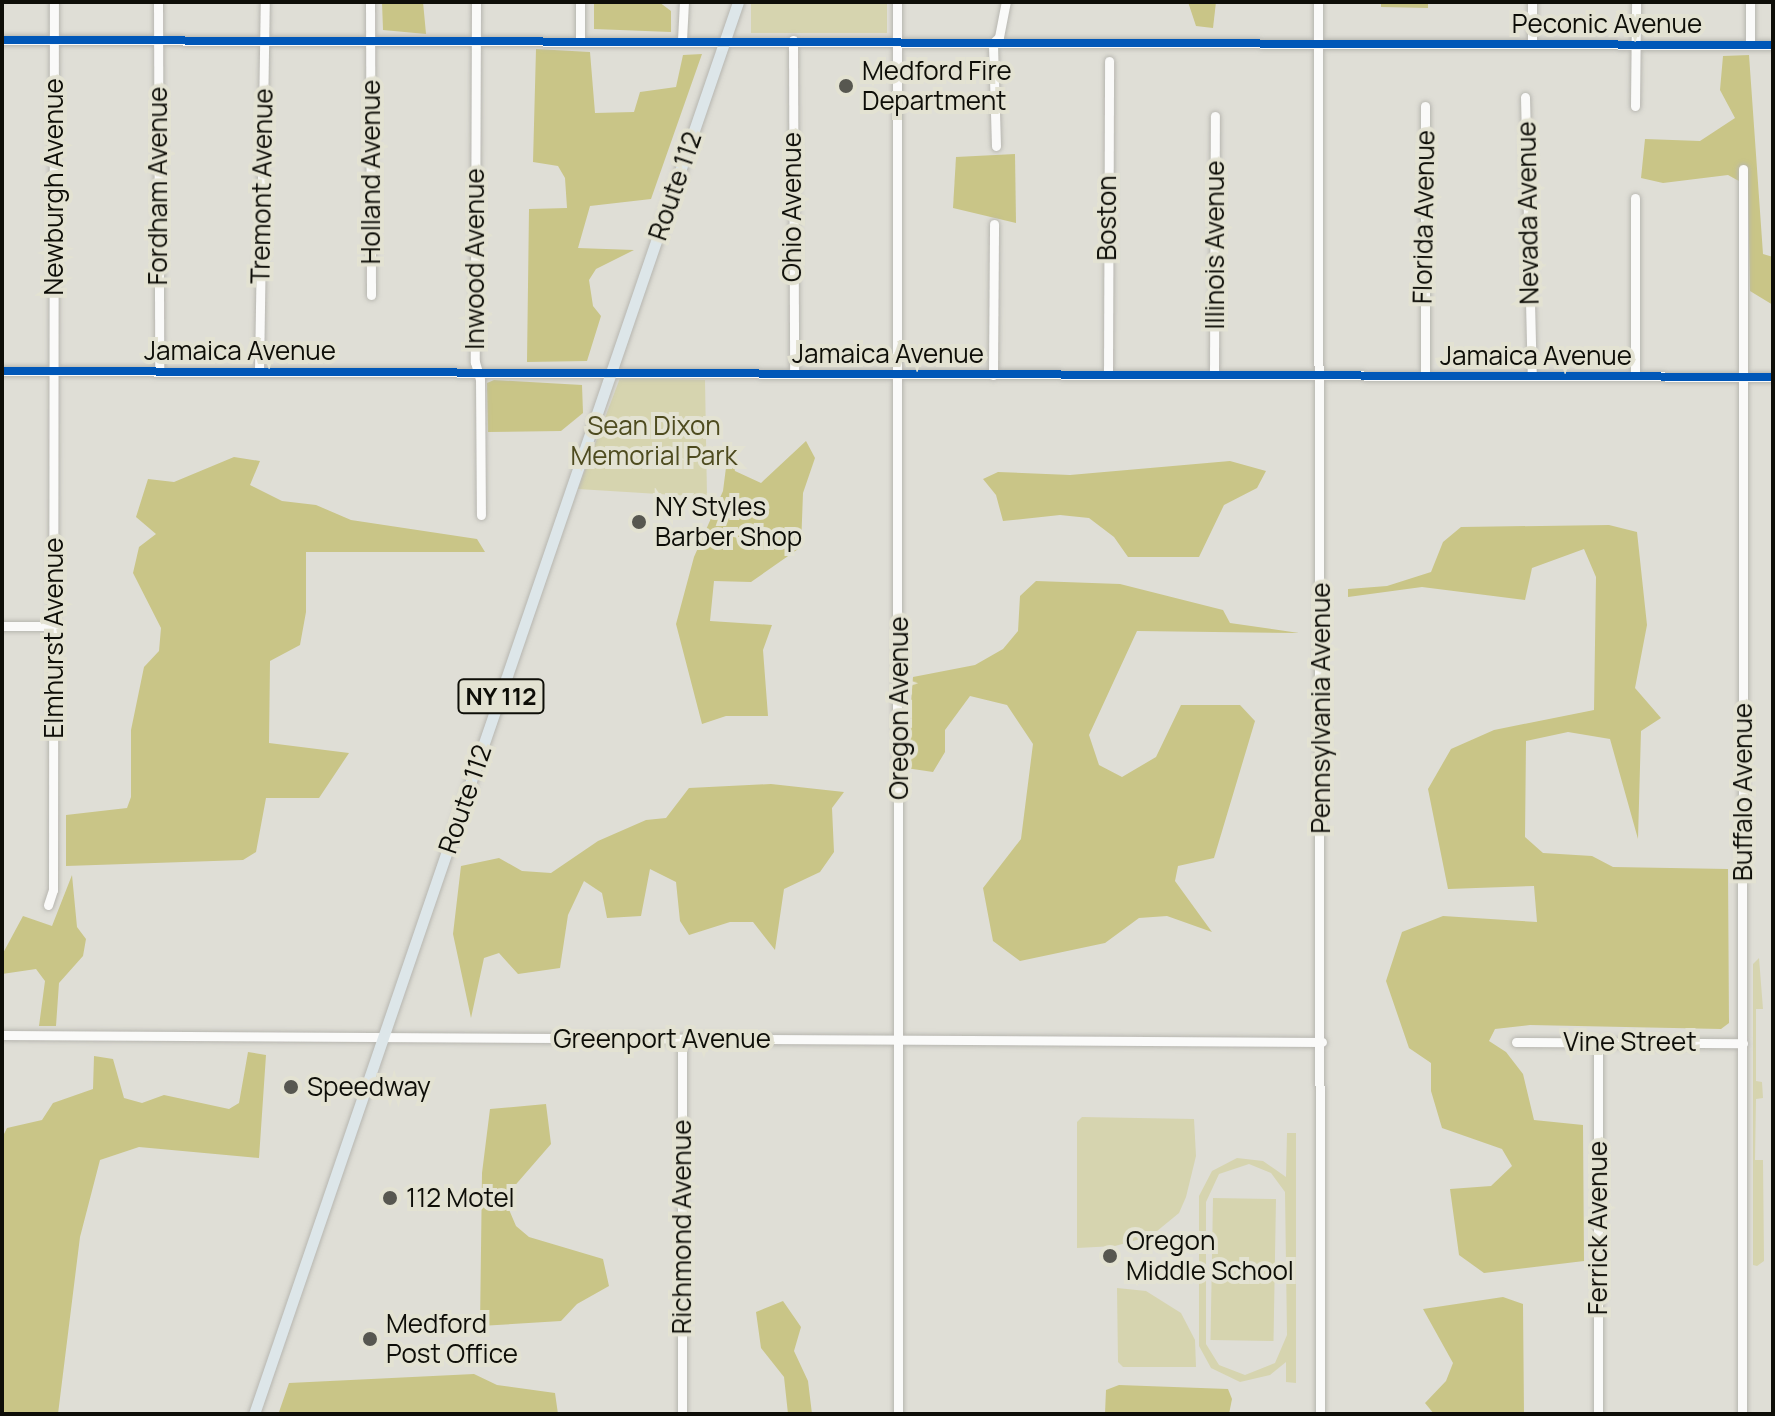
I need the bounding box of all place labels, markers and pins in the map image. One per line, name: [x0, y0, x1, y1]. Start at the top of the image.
place label: Medford Fire Department: [862, 55, 1012, 116]
marker: Medford Fire Department: [837, 77, 855, 95]
place label: NY Styles Barber Shop: [655, 491, 802, 552]
marker: NY Styles Barber Shop: [630, 513, 648, 531]
place label: Speedway: [307, 1071, 431, 1103]
marker: Speedway: [282, 1078, 300, 1096]
place label: 112 Motel: [406, 1182, 515, 1214]
marker: 112 Motel: [381, 1189, 399, 1207]
place label: Oregon Middle School: [1126, 1225, 1294, 1286]
marker: Oregon Middle School: [1101, 1247, 1119, 1265]
place label: Medford Post Office: [386, 1308, 518, 1370]
marker: Medford Post Office: [361, 1330, 379, 1348]

